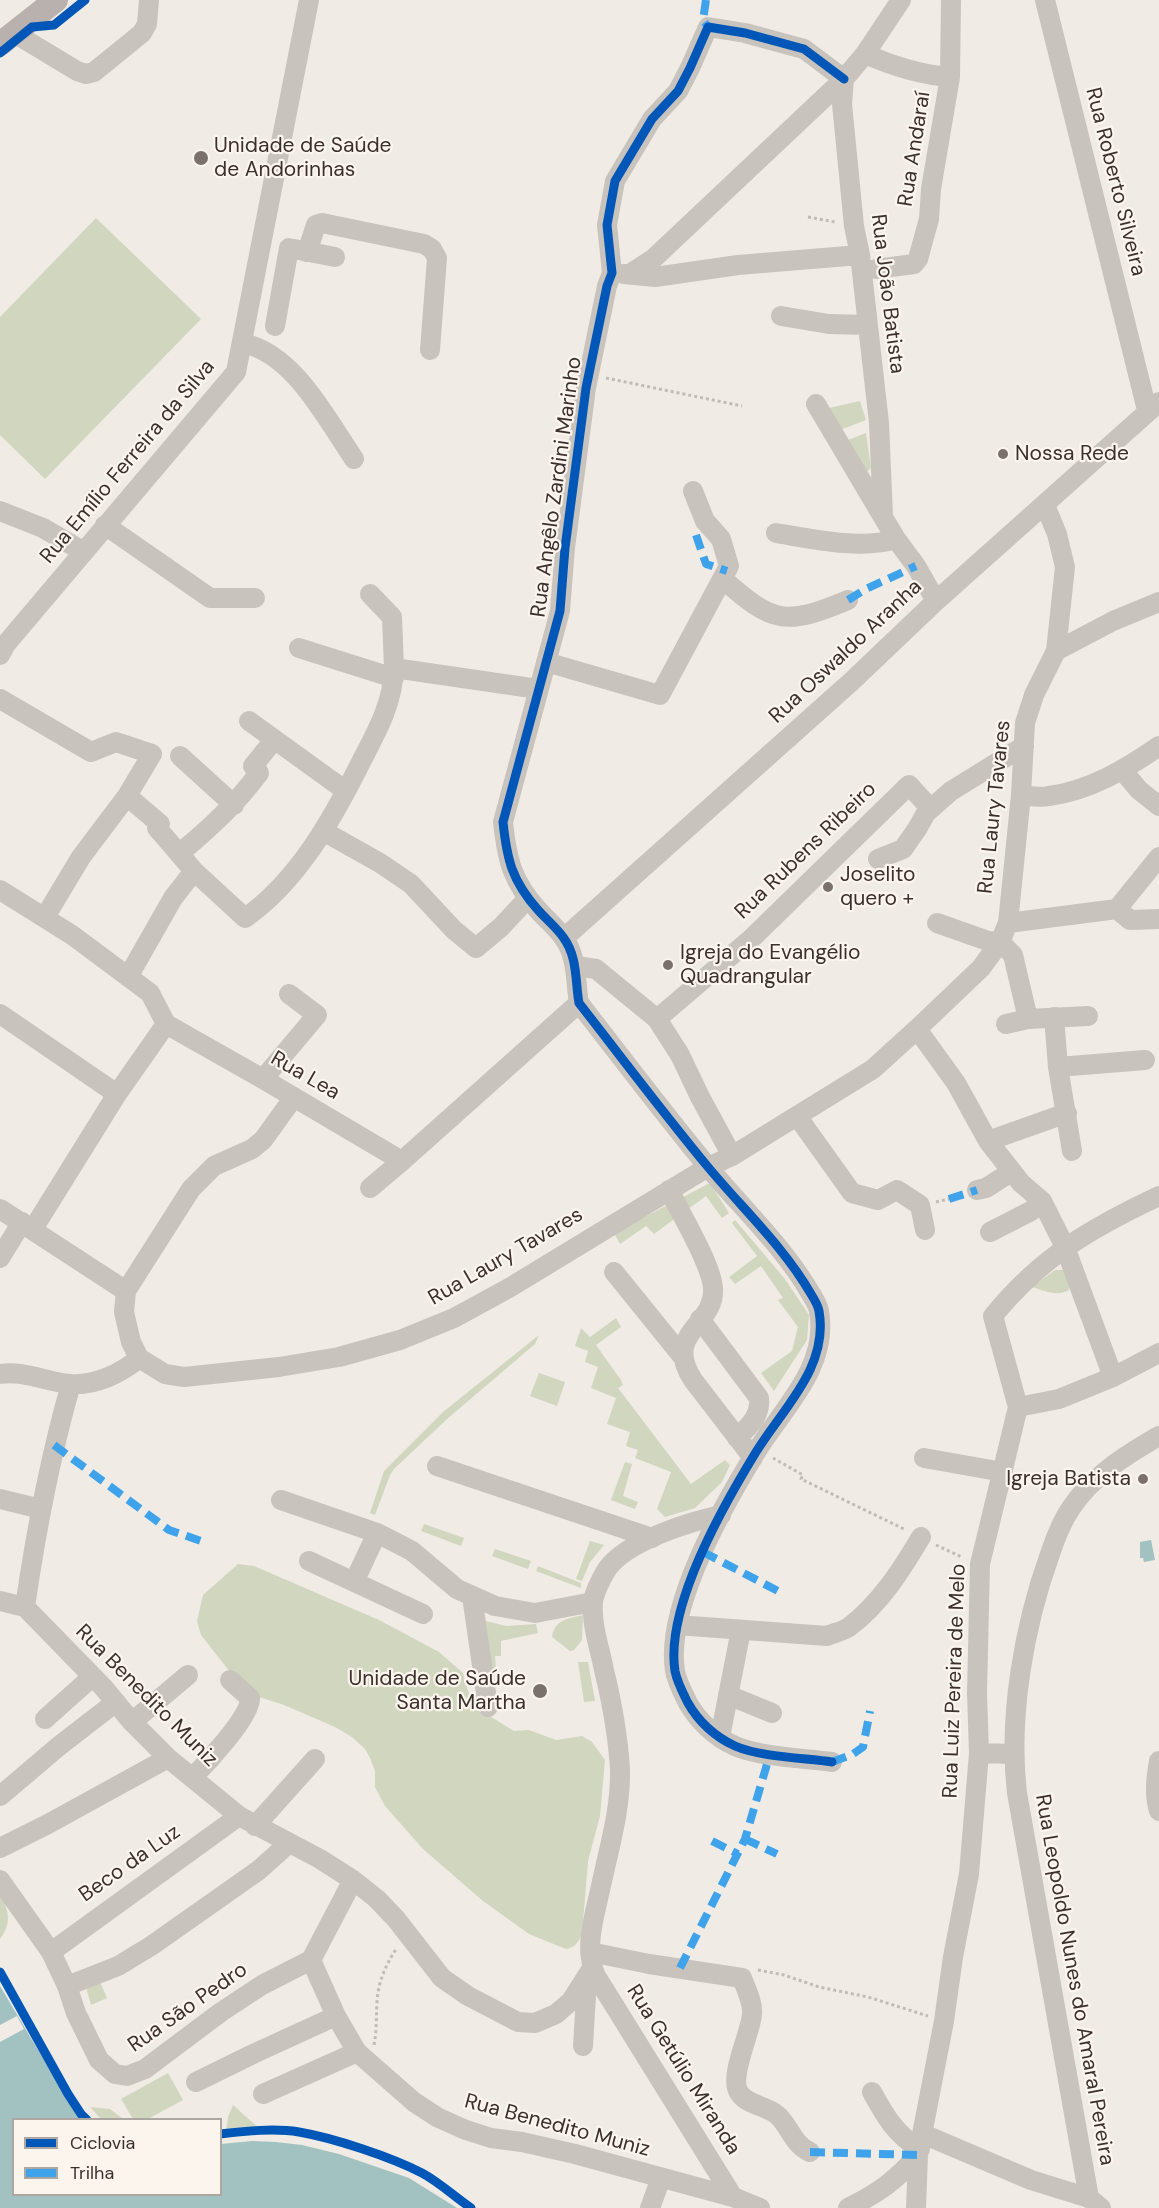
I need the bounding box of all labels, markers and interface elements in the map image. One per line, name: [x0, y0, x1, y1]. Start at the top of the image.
street label: Rua Roberto Silveira: [1079, 85, 1151, 279]
street label: Rua Andaraí: [893, 90, 937, 208]
place label: Unidade de Saúde de Andorinhas: [214, 133, 392, 183]
marker: Unidade de Saúde de Andorinhas: [192, 149, 210, 167]
street label: Rua João Batista: [865, 213, 909, 375]
street label: Rua Emílio Ferreira da Silva: [35, 355, 221, 569]
street label: Rua Angêlo Zardini Marinho: [526, 355, 588, 619]
place label: Nossa Rede: [1015, 441, 1129, 467]
marker: Nossa Rede: [996, 447, 1010, 461]
street label: Rua Oswaldo Aranha: [764, 575, 928, 729]
street label: Rua Laury Tavares: [973, 719, 1017, 895]
street label: Rua Rubens Ribeiro: [730, 777, 882, 925]
place label: Joselito quero +: [840, 862, 916, 912]
marker: Joselito quero +: [821, 880, 835, 894]
place label: Igreja do Evangélio Quadrangular: [680, 940, 861, 990]
marker: Igreja do Evangélio Quadrangular: [661, 958, 675, 972]
street label: Rua Lea: [266, 1046, 344, 1106]
street label: Rua Laury Tavares: [424, 1203, 588, 1311]
place label: Igreja Batista: [1006, 1466, 1131, 1492]
marker: Igreja Batista: [1136, 1472, 1150, 1486]
street label: Rua Luiz Pereira de Melo: [938, 1563, 972, 1799]
street label: Rua Benedito Muniz: [70, 1620, 222, 1772]
place label: Unidade de Saúde Santa Martha: [348, 1666, 526, 1716]
marker: Unidade de Saúde Santa Martha: [531, 1682, 549, 1700]
street label: Rua Leopoldo Nunes do Amaral Pereira: [1029, 1792, 1119, 2168]
street label: Beco da Luz: [75, 1820, 185, 1908]
street label: Rua São Pedro: [124, 1958, 252, 2058]
street label: Rua Getúlio Miranda: [620, 1980, 746, 2160]
street label: Rua Benedito Muniz: [462, 2089, 652, 2163]
legend: [12, 2118, 222, 2196]
text: Ciclovia: [70, 2131, 135, 2155]
text: Trilha: [70, 2161, 114, 2185]

